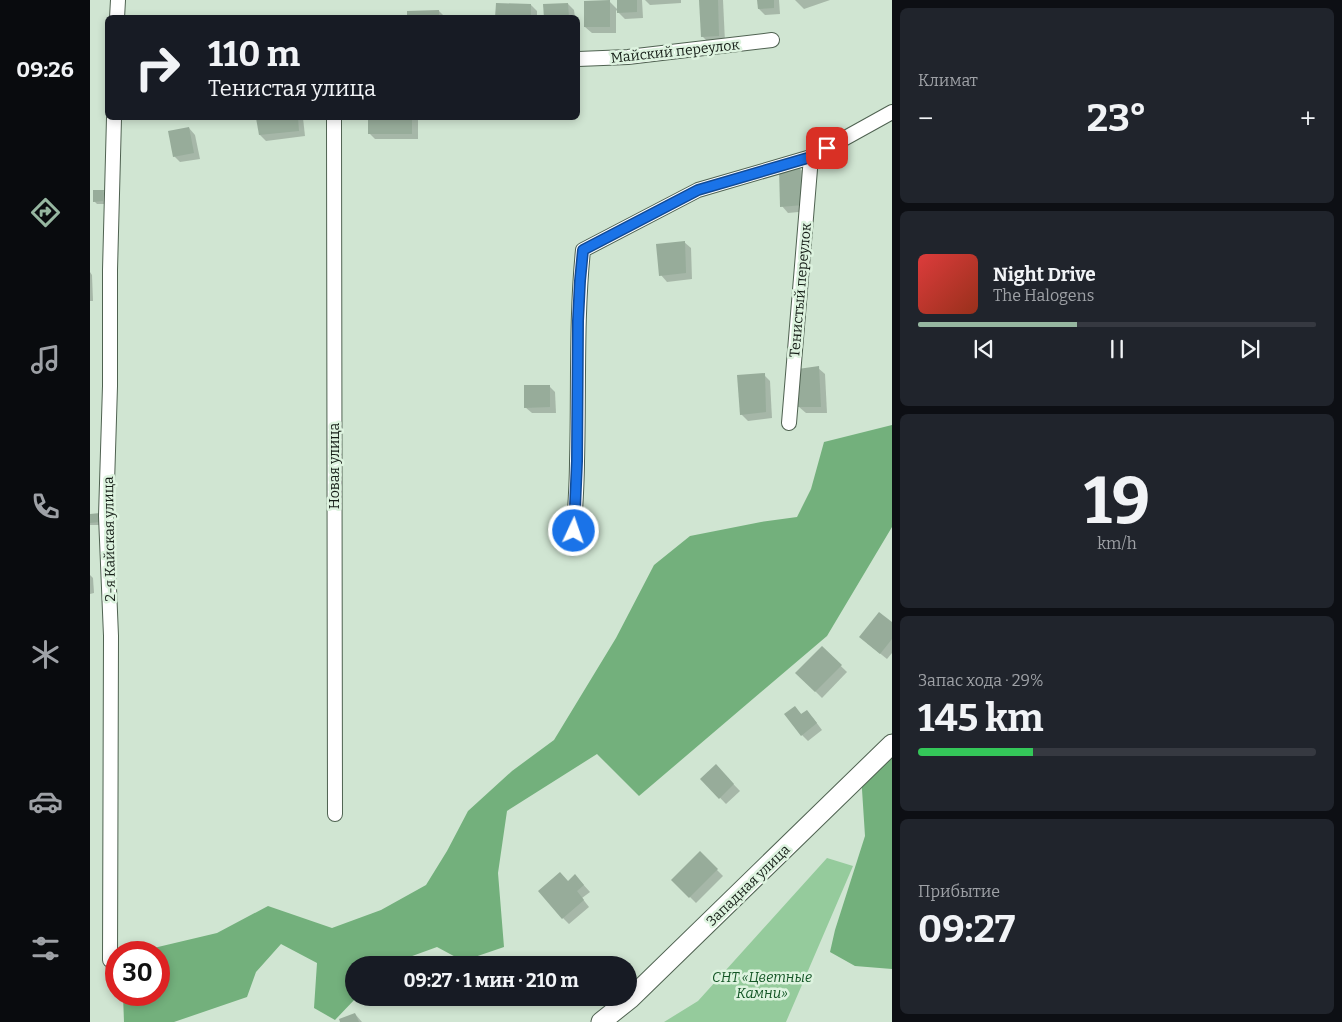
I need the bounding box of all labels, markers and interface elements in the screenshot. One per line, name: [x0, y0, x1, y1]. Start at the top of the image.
text: 110 m: [208, 33, 300, 75]
icon: right: [125, 35, 190, 100]
street label: Майский переулок: [610, 36, 741, 67]
text: 09:26: [16, 56, 74, 83]
text: Климат: [918, 71, 978, 90]
text: Тенистая улица: [208, 75, 376, 102]
text: 23°: [1087, 95, 1147, 141]
text: −: [918, 102, 933, 135]
text: +: [1300, 102, 1316, 135]
pin: [806, 127, 848, 169]
icon: arrive: [813, 134, 841, 162]
icon: directions: [28, 195, 63, 230]
street label: Тенистый переулок: [786, 221, 815, 358]
text: Night Drive: [993, 263, 1096, 286]
text: The Halogens: [993, 286, 1094, 305]
icon: previous: [970, 335, 998, 363]
icon: pause: [1103, 335, 1131, 363]
icon: next: [1236, 335, 1264, 363]
icon: music: [28, 342, 63, 377]
street label: Новая улица: [326, 423, 343, 509]
text: 19: [1084, 462, 1150, 540]
street label: 2-я Кайская улица: [100, 476, 119, 602]
icon: phone: [28, 489, 63, 524]
position arrow: [547, 504, 599, 556]
text: km/h: [1097, 534, 1137, 553]
icon: climate: [28, 637, 63, 672]
text: Запас хода · 29%: [918, 671, 1044, 690]
text: 145 km: [918, 695, 1044, 741]
icon: car: [28, 784, 63, 819]
street label: Западная улица: [703, 841, 794, 930]
text: Прибытие: [918, 882, 1000, 901]
text: 09:27: [918, 906, 1015, 952]
icon: filters: [28, 931, 63, 966]
speed limit sign: 30: [105, 941, 170, 1006]
text: 09:27 · 1 мин · 210 m: [403, 969, 579, 992]
park label: СНТ «Цветные Камни»: [712, 969, 812, 1002]

